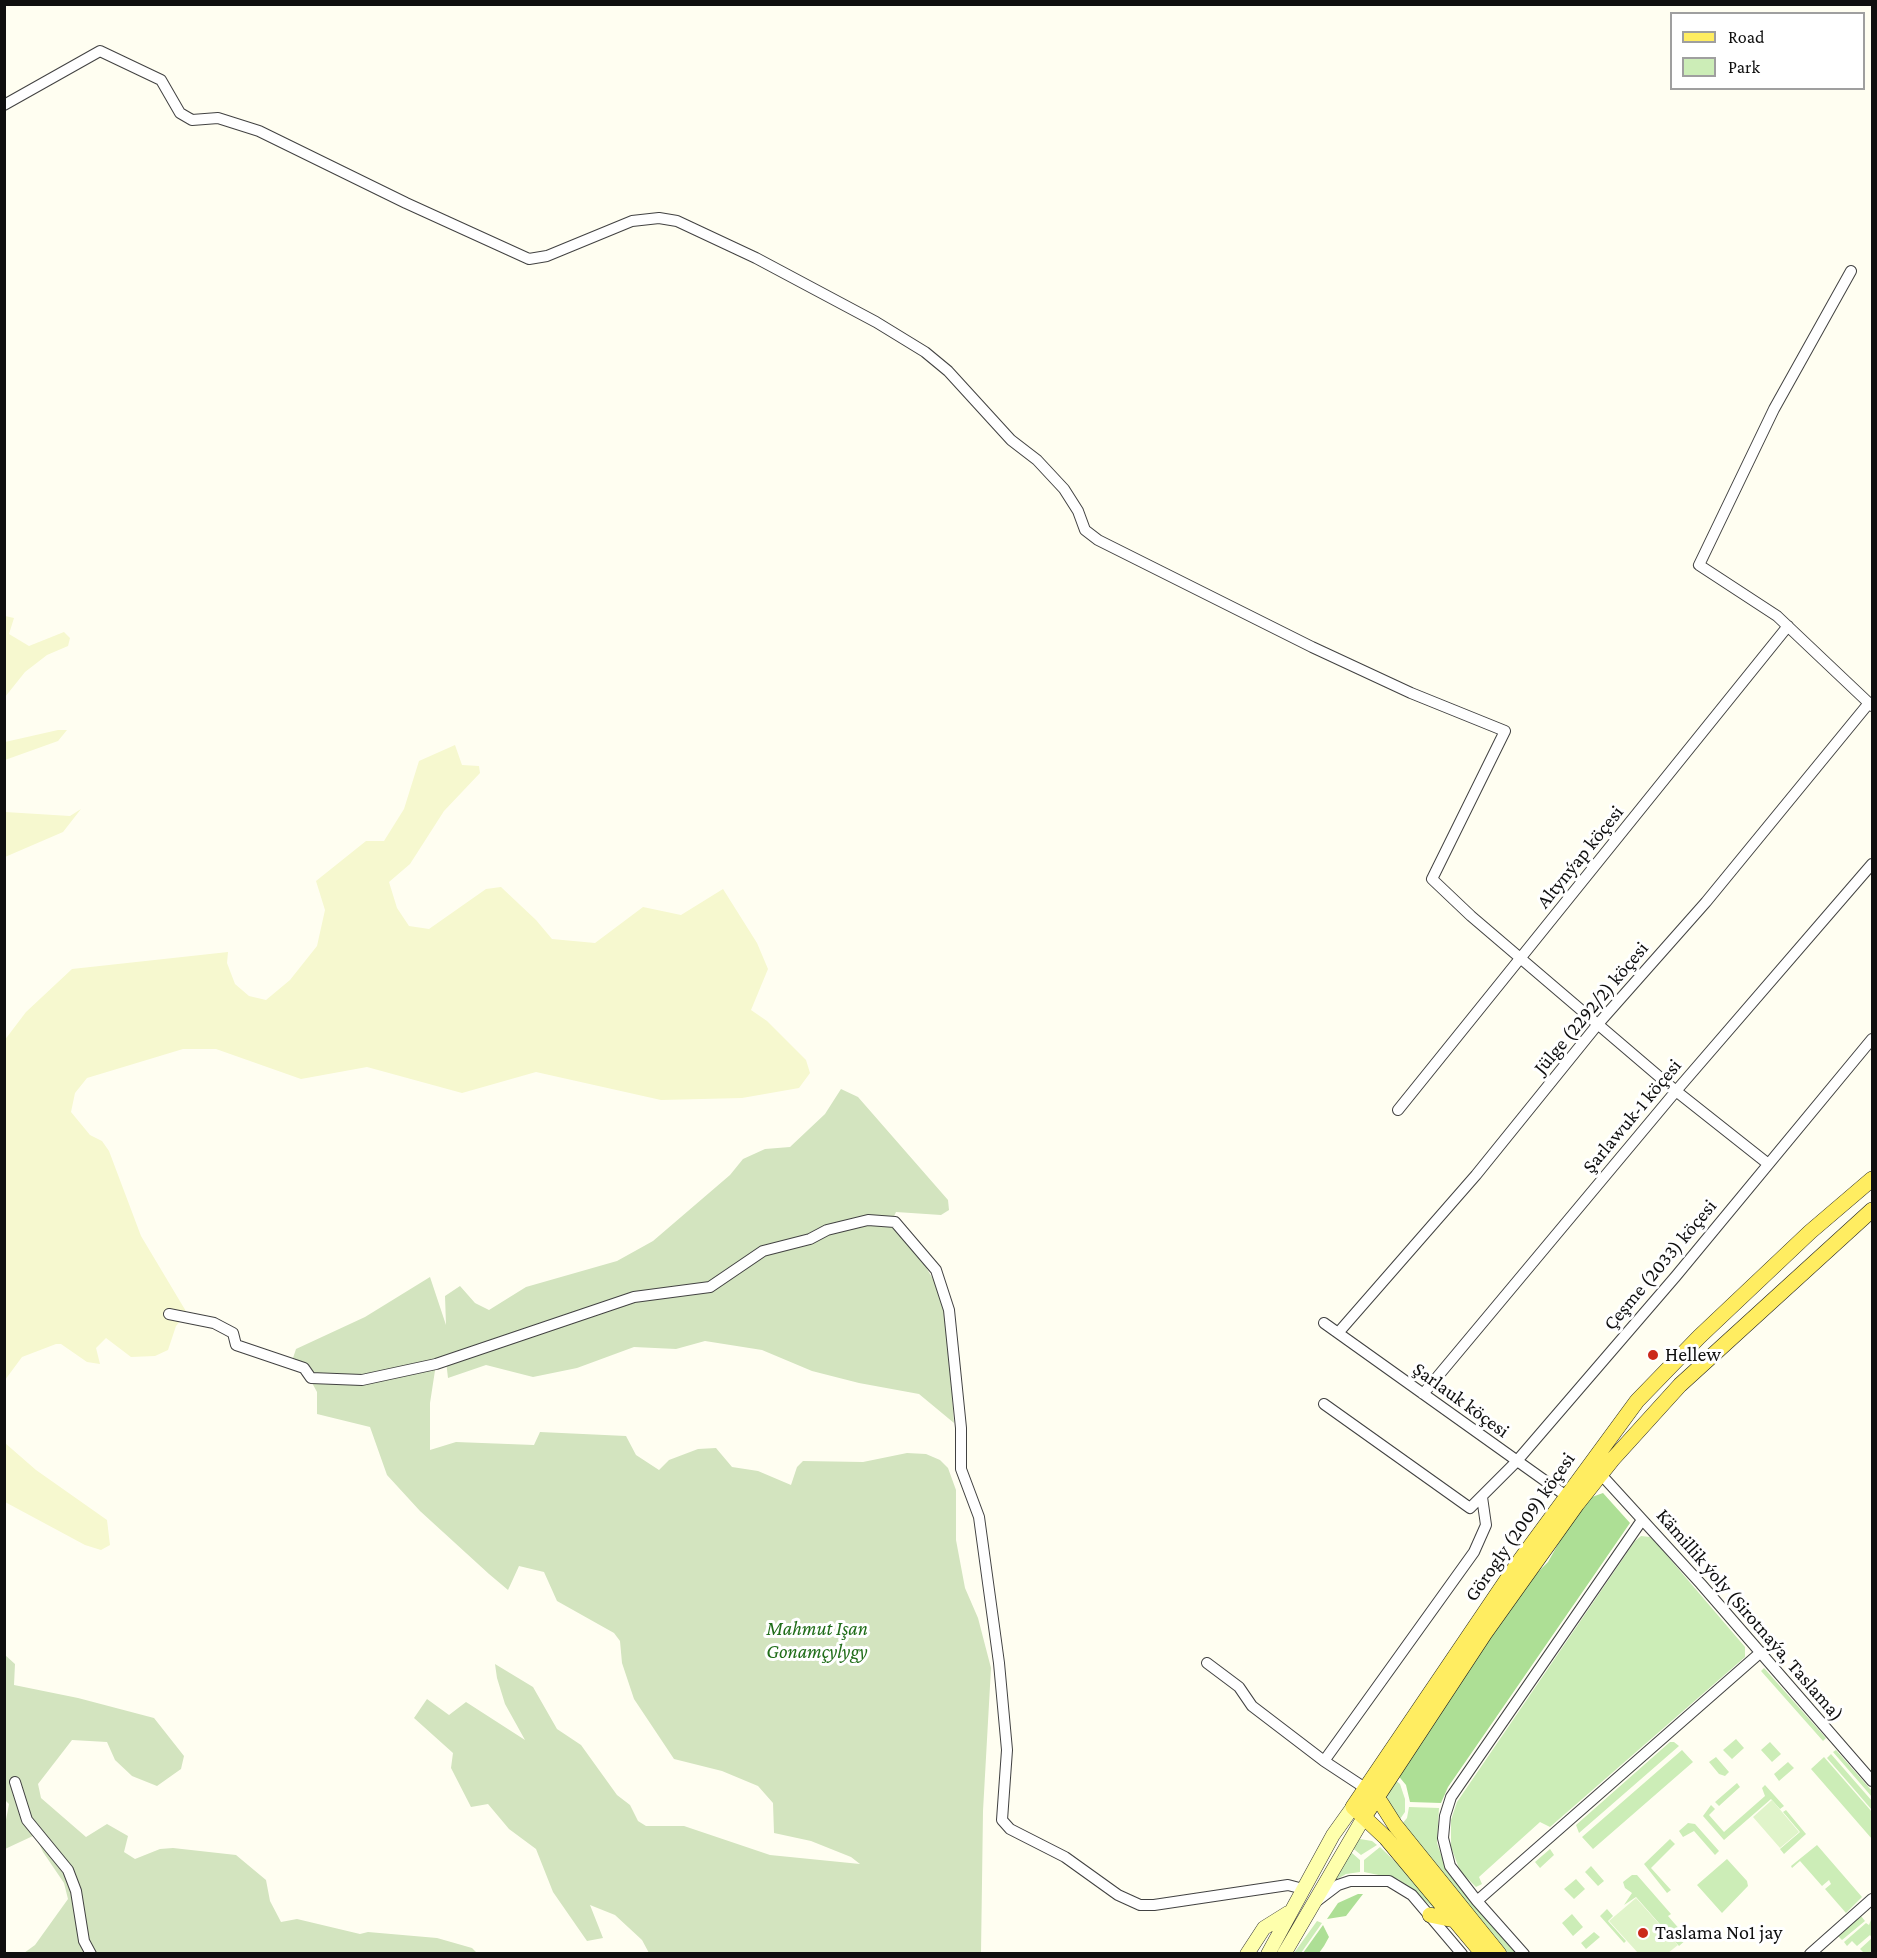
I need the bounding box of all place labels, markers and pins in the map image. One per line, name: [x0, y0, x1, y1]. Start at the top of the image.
place label: Hellew: [1665, 1343, 1721, 1367]
marker: Hellew: [1646, 1348, 1660, 1362]
place label: Taslama No1 jay: [1655, 1921, 1783, 1945]
marker: Taslama No1 jay: [1636, 1926, 1650, 1940]

